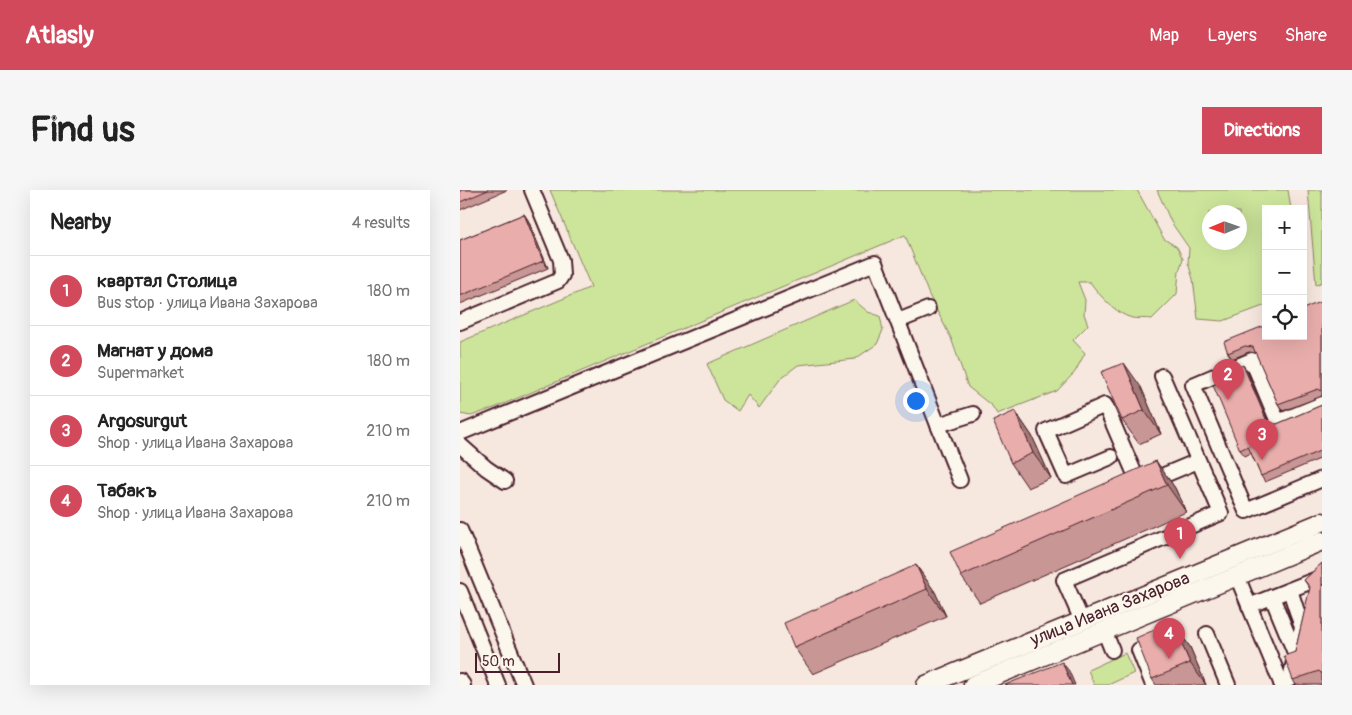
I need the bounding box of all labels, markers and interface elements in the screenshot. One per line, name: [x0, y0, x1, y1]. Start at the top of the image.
text: Atlasly: [25, 21, 94, 50]
text: Map: [1150, 24, 1179, 47]
text: Layers: [1207, 24, 1257, 47]
text: Share: [1285, 24, 1327, 47]
button: Directions: [1202, 107, 1322, 154]
text: Find us: [30, 108, 135, 152]
north arrow: [1202, 205, 1247, 250]
map controls: [1262, 205, 1307, 340]
button: +: [1262, 205, 1307, 250]
text: Nearby: [50, 209, 111, 236]
text: 4 results: [352, 213, 410, 233]
button: −: [1262, 250, 1307, 295]
text: квартал Столица: [97, 269, 237, 293]
text: 1: [63, 281, 69, 301]
text: 180 m: [367, 281, 410, 301]
text: Bus stop · улица Ивана Захарова: [97, 293, 318, 313]
button: locate: [1262, 295, 1307, 340]
text: Магнат у дома: [97, 339, 213, 363]
text: 2: [62, 351, 70, 371]
text: 180 m: [367, 351, 410, 371]
pin: 2: [1212, 359, 1244, 400]
text: Supermarket: [97, 363, 184, 383]
your location: [903, 388, 929, 414]
text: Argosurgut: [97, 409, 187, 433]
pin: 3: [1246, 419, 1278, 460]
text: 3: [62, 421, 70, 441]
text: 210 m: [366, 421, 410, 441]
text: Shop · улица Ивана Захарова: [97, 433, 293, 453]
text: Табакъ: [97, 479, 157, 503]
text: 4: [61, 491, 71, 511]
text: 210 m: [366, 491, 410, 511]
text: Shop · улица Ивана Захарова: [97, 503, 293, 523]
pin: 1: [1164, 518, 1196, 559]
street label: улица Ивана Захарова: [1026, 567, 1193, 652]
pin: 4: [1153, 618, 1185, 659]
scale bar: [475, 650, 560, 673]
text: 50 m: [482, 653, 515, 670]

